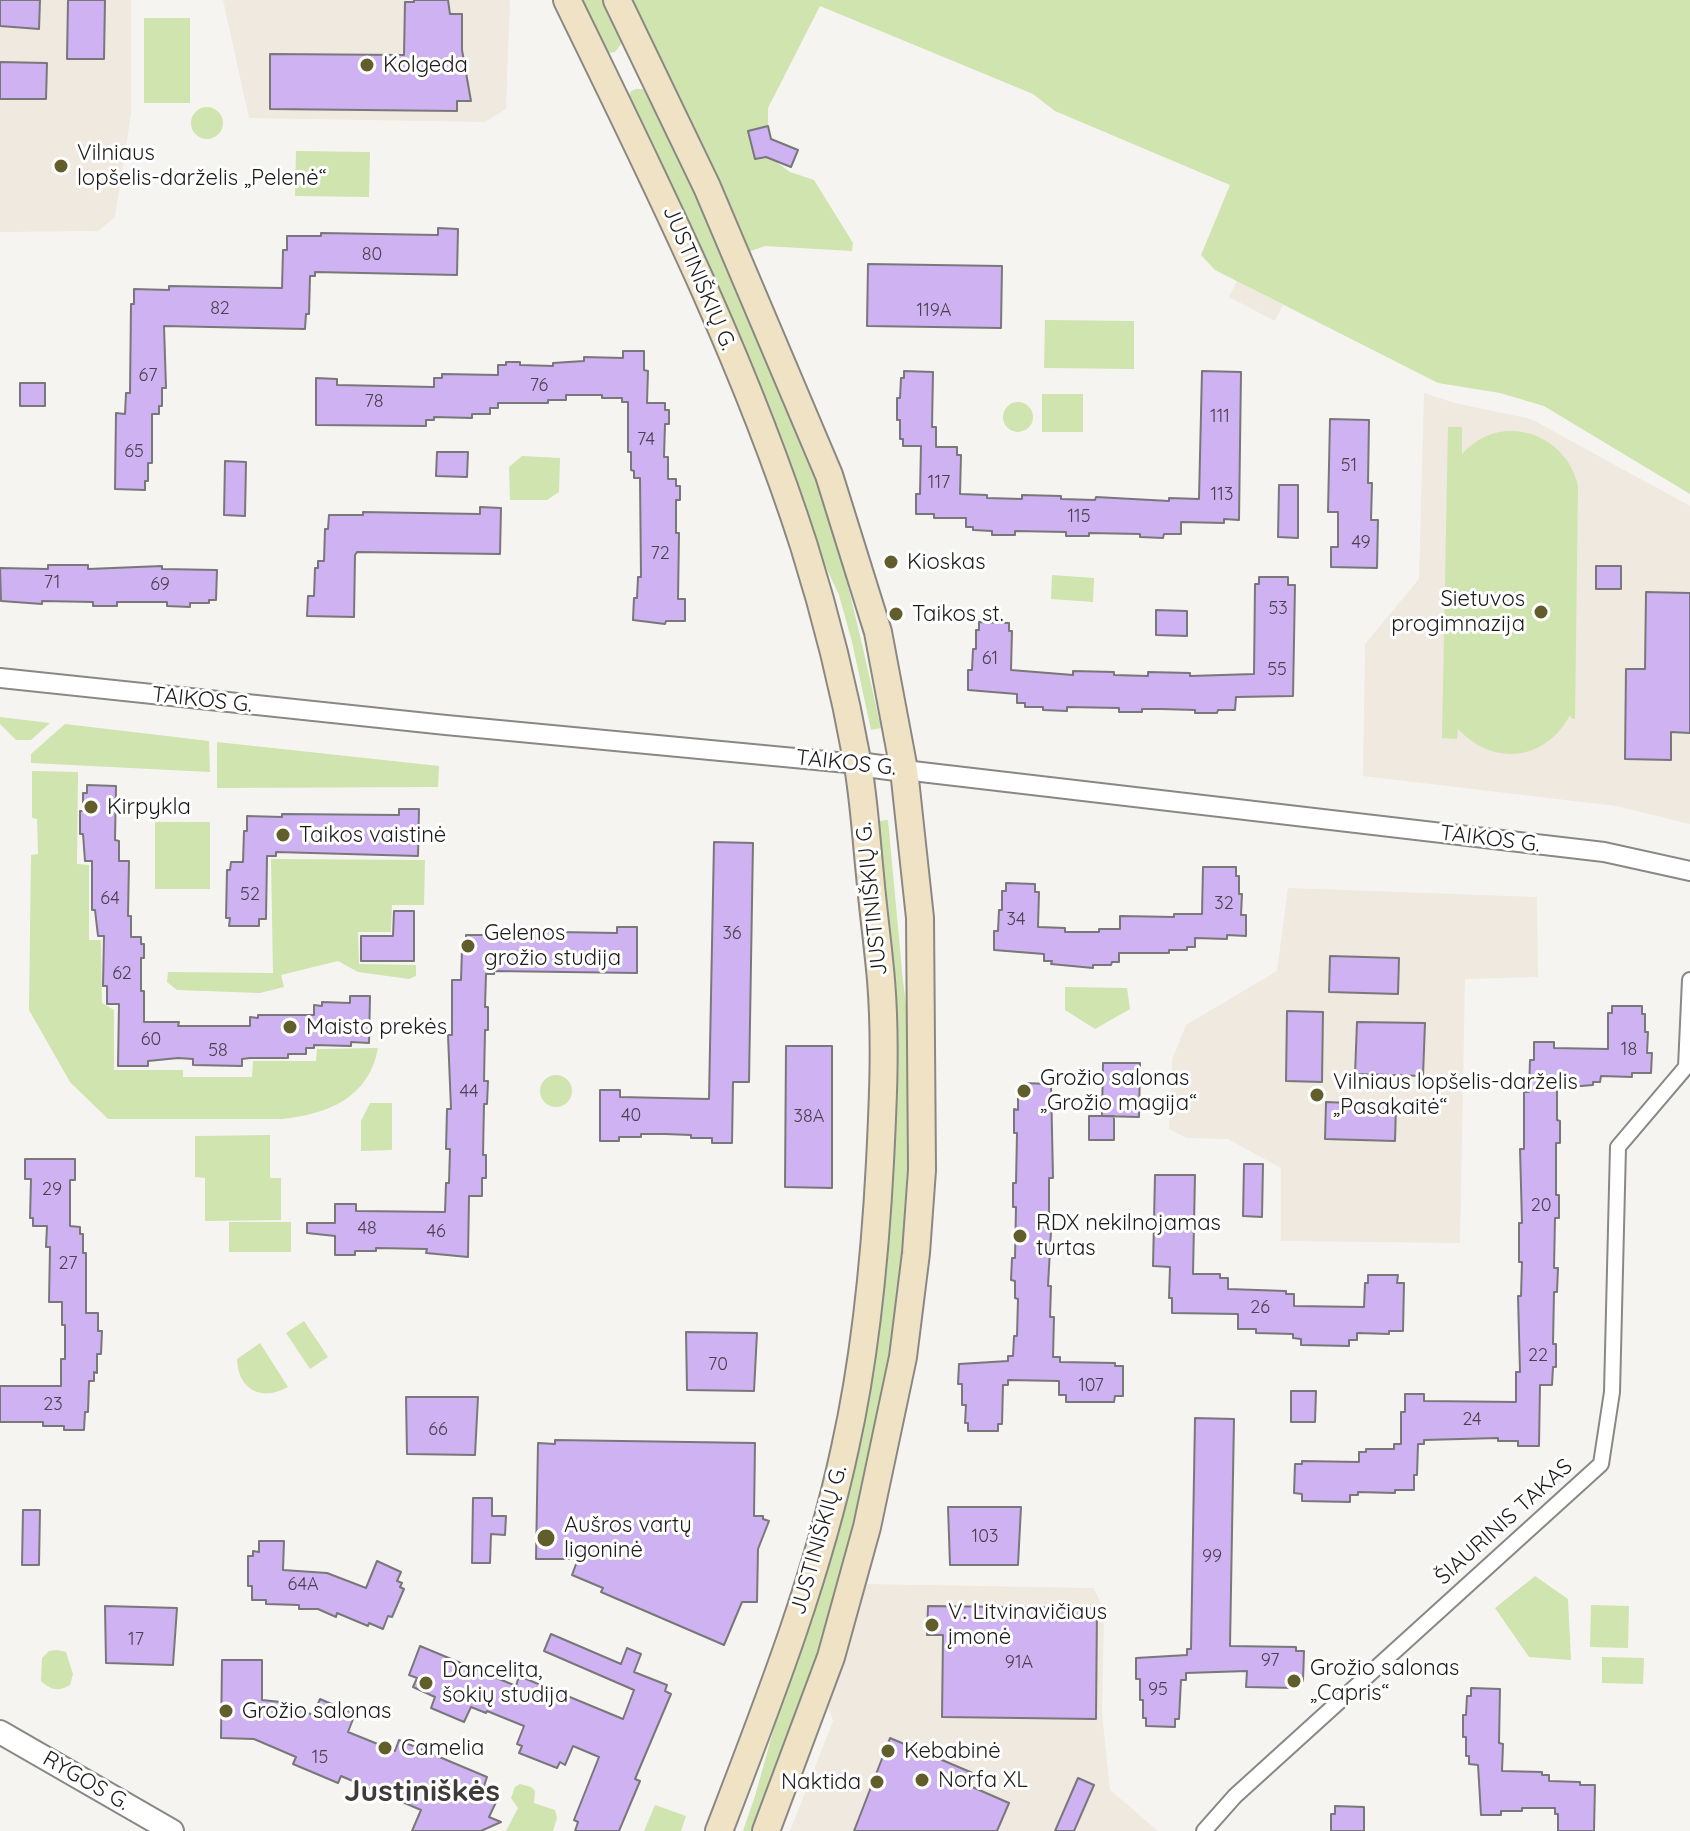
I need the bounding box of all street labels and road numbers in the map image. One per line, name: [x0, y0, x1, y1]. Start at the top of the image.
street label: JUSTINIŠKIŲ G.: [657, 202, 741, 354]
street label: TAIKOS G.: [151, 682, 253, 718]
street label: TAIKOS G.: [795, 745, 897, 781]
street label: TAIKOS G.: [1438, 820, 1542, 858]
street label: JUSTINIŠKIŲ G.: [851, 821, 893, 977]
street label: ŠIAURINIS TAKAS: [1430, 1453, 1578, 1591]
street label: JUSTINIŠKIŲ G.: [785, 1462, 853, 1618]
street label: RYGOS G.: [38, 1746, 134, 1816]

